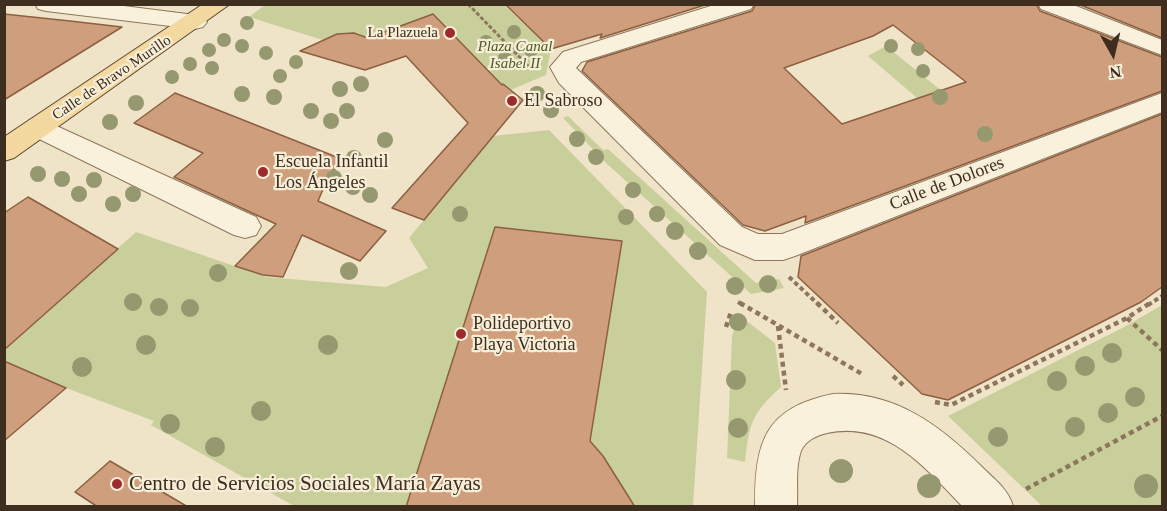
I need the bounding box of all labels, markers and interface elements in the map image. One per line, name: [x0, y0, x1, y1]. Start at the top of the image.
place label: La Plazuela: [368, 24, 438, 42]
north arrow: [1083, 24, 1143, 84]
marker: La Plazuela: [443, 26, 457, 40]
street label: Calle de Bravo Murillo: [49, 32, 175, 124]
park label: Plaza Canal Isabel II: [478, 38, 552, 73]
text: N: [1109, 63, 1122, 82]
place label: El Sabroso: [524, 90, 602, 112]
marker: El Sabroso: [505, 94, 519, 108]
place label: Escuela Infantil Los Ángeles: [275, 151, 388, 194]
street label: Calle de Dolores: [887, 152, 1007, 216]
marker: Escuela Infantil Los Ángeles: [256, 165, 270, 179]
place label: Polideportivo Playa Victoria: [473, 313, 575, 356]
marker: Polideportivo Playa Victoria: [454, 327, 468, 341]
place label: Centro de Servicios Sociales María Zayas: [129, 471, 481, 497]
marker: Centro de Servicios Sociales María Zayas: [110, 477, 124, 491]

